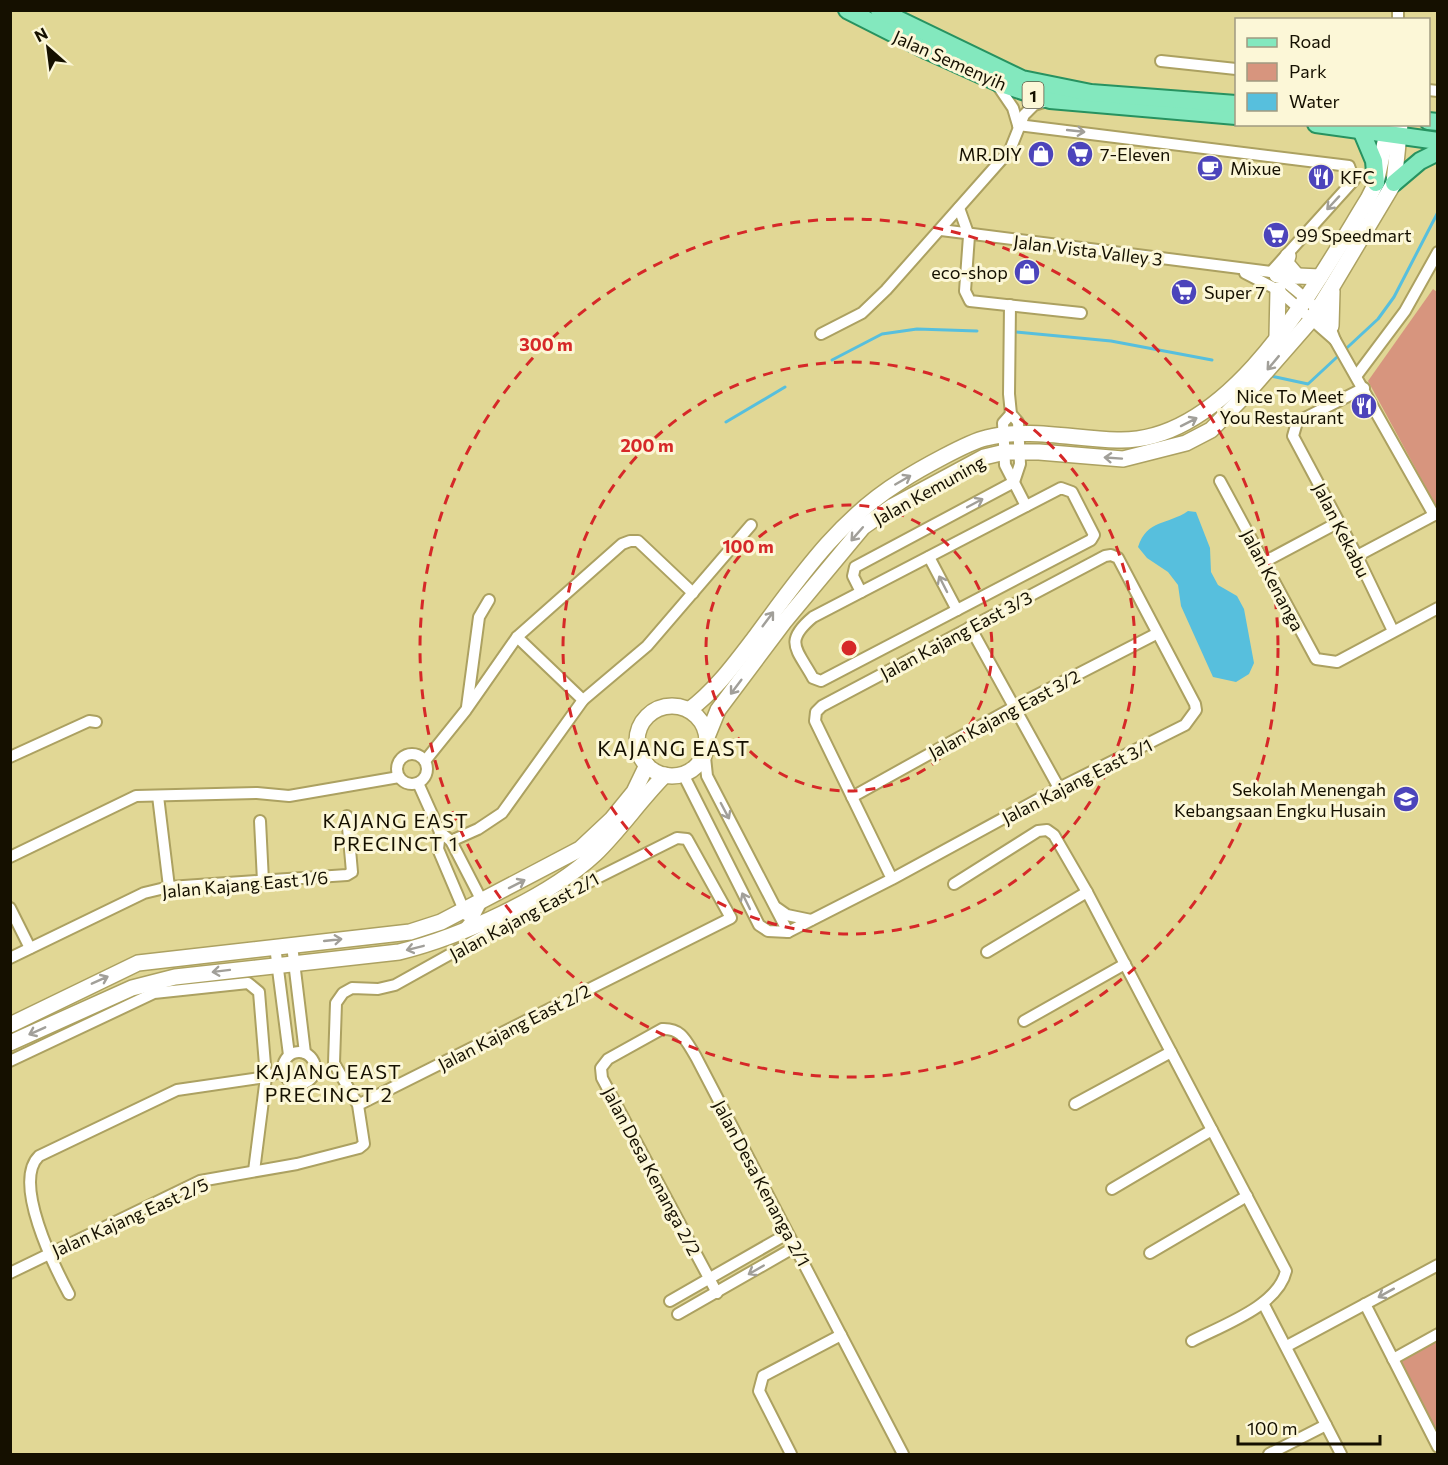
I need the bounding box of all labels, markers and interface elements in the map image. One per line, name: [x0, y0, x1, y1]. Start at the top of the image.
north arrow: [18, 18, 78, 78]
legend: [1235, 18, 1430, 126]
text: N: [31, 23, 50, 46]
street label: Jalan Semenyih: [890, 25, 1010, 95]
text: Road: [1289, 30, 1331, 52]
text: Park: [1289, 60, 1327, 82]
road number: 1: [1022, 82, 1044, 108]
text: Water: [1289, 90, 1340, 112]
one-way arrow: [1066, 126, 1086, 137]
shop icon: MR.DIY: [1026, 139, 1056, 169]
supermarket icon: 7-Eleven: [1065, 139, 1095, 169]
place label: MR.DIY: [958, 143, 1022, 165]
place label: 7-Eleven: [1100, 143, 1170, 165]
cafe icon: Mixue: [1195, 153, 1225, 183]
place label: Mixue: [1230, 157, 1281, 179]
restaurant icon: KFC: [1306, 162, 1336, 192]
place label: KFC: [1340, 166, 1375, 188]
one-way arrow: [1327, 195, 1341, 210]
supermarket icon: 99 Speedmart: [1261, 220, 1291, 250]
place label: 99 Speedmart: [1296, 224, 1412, 246]
street label: Jalan Vista Valley 3: [1012, 230, 1164, 270]
shop icon: eco-shop: [1012, 257, 1042, 287]
place label: eco-shop: [931, 261, 1008, 283]
supermarket icon: Super 7: [1169, 277, 1199, 307]
place label: Super 7: [1204, 281, 1265, 303]
text: 300 m: [519, 333, 573, 355]
one-way arrow: [1266, 355, 1280, 370]
place label: Nice To Meet You Restaurant: [1220, 385, 1344, 428]
restaurant icon: Nice To Meet You Restaurant: [1349, 391, 1379, 421]
one-way arrow: [1180, 416, 1197, 428]
text: 200 m: [620, 434, 674, 456]
street label: Jalan Kemuning: [869, 450, 989, 530]
one-way arrow: [1103, 452, 1123, 463]
one-way arrow: [894, 474, 911, 486]
street label: Jalan Kekabu: [1309, 479, 1375, 581]
one-way arrow: [965, 497, 983, 508]
street label: Jalan Kenanga: [1237, 525, 1309, 635]
one-way arrow: [850, 526, 864, 541]
text: 100 m: [722, 535, 774, 557]
one-way arrow: [937, 575, 948, 593]
street label: Jalan Kajang East 3/3: [876, 586, 1036, 684]
one-way arrow: [762, 611, 775, 627]
centre of rings: [839, 638, 859, 658]
street label: Jalan Kajang East 3/2: [924, 665, 1084, 763]
one-way arrow: [729, 678, 742, 694]
street label: Jalan Kajang East 3/1: [998, 733, 1156, 829]
district label: KAJANG EAST: [597, 735, 751, 760]
place label: Sekolah Menengah Kebangsaan Engku Husain: [1174, 778, 1386, 821]
school or university icon: Sekolah Menengah Kebangsaan Engku Husain: [1391, 784, 1421, 814]
one-way arrow: [719, 802, 731, 819]
district label: KAJANG EAST PRECINCT 1: [323, 808, 469, 855]
street label: Jalan Kajang East 1/6: [161, 866, 329, 902]
street label: Jalan Kajang East 2/1: [445, 867, 603, 965]
one-way arrow: [507, 878, 525, 889]
one-way arrow: [739, 892, 751, 910]
one-way arrow: [322, 934, 342, 945]
one-way arrow: [406, 943, 425, 955]
one-way arrow: [212, 966, 232, 977]
one-way arrow: [91, 973, 109, 985]
street label: Jalan Kajang East 2/2: [434, 979, 594, 1075]
one-way arrow: [29, 1026, 47, 1037]
district label: KAJANG EAST PRECINCT 2: [256, 1059, 402, 1106]
street label: Jalan Desa Kenanga 2/2: [598, 1083, 706, 1259]
street label: Jalan Desa Kenanga 2/1: [709, 1096, 815, 1270]
street label: Jalan Kajang East 2/5: [48, 1173, 212, 1261]
one-way arrow: [748, 1264, 765, 1276]
one-way arrow: [1378, 1287, 1395, 1299]
scale bar: [1238, 1408, 1380, 1446]
text: 100 m: [1247, 1417, 1297, 1439]

